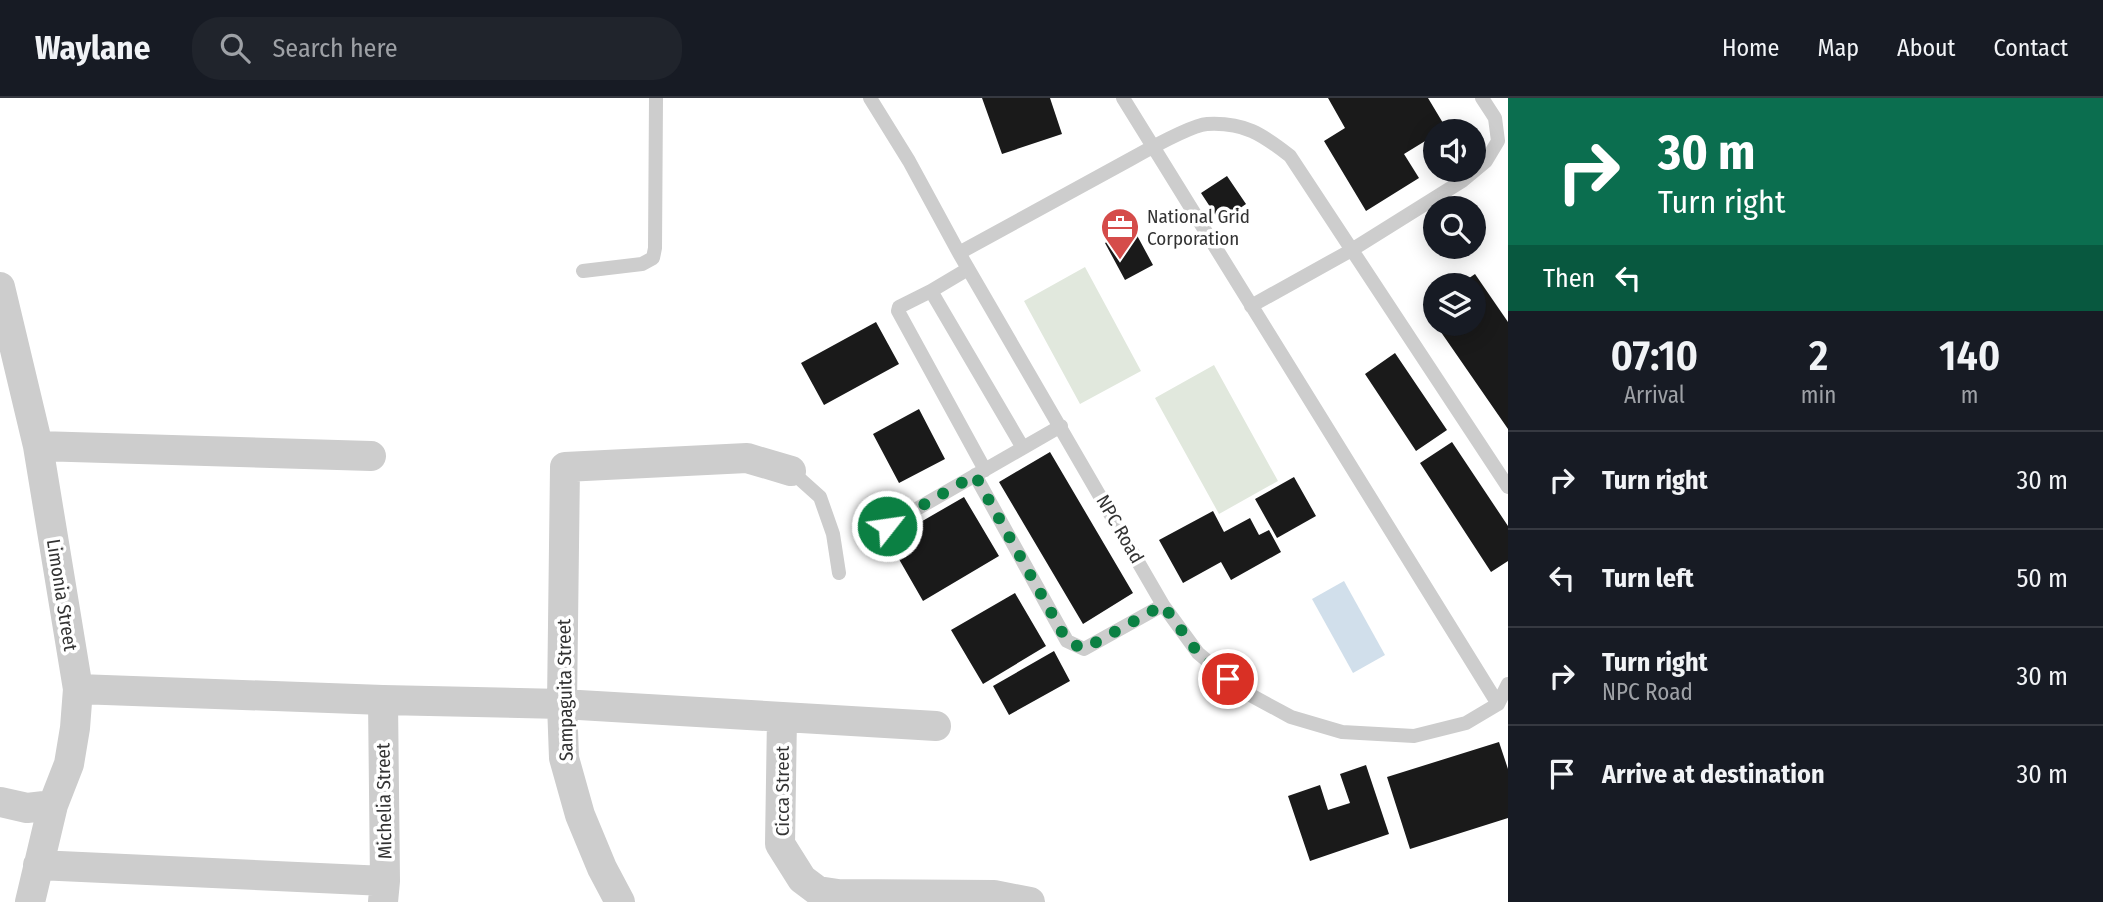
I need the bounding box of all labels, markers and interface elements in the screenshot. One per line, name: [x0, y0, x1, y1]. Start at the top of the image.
search box: [192, 17, 682, 80]
text: Waylane: [35, 28, 150, 68]
icon: search: [216, 29, 254, 67]
text: Search here: [272, 33, 398, 64]
text: Home: [1722, 34, 1779, 62]
text: Map: [1817, 34, 1859, 62]
text: About: [1897, 34, 1955, 62]
text: Contact: [1993, 34, 2068, 62]
map controls: [1423, 119, 1486, 336]
button: sound: [1423, 119, 1486, 182]
text: 30 m: [1658, 123, 1756, 182]
icon: right: [1543, 126, 1634, 217]
text: Turn right: [1658, 183, 1785, 221]
button: search: [1423, 196, 1486, 259]
place label: National Grid Corporation: [1147, 205, 1250, 250]
office icon: National Grid Corporation: [1099, 206, 1141, 261]
icon: left: [1609, 259, 1647, 297]
text: Then: [1543, 263, 1595, 294]
button: layers: [1423, 273, 1486, 336]
text: 07:10: [1611, 331, 1698, 381]
text: 2: [1809, 331, 1828, 381]
text: 140: [1939, 331, 2000, 381]
text: Arrival: [1624, 381, 1685, 409]
text: min: [1801, 381, 1836, 409]
text: m: [1961, 381, 1979, 409]
icon: right: [1543, 461, 1581, 499]
text: Turn right: [1602, 465, 1708, 496]
text: 30 m: [2017, 465, 2068, 496]
position arrow: [850, 489, 924, 563]
street label: NPC Road: [1091, 491, 1149, 567]
street label: Limonia Street: [42, 537, 82, 653]
icon: left: [1543, 559, 1581, 597]
text: Turn left: [1602, 563, 1694, 594]
text: 50 m: [2016, 563, 2068, 594]
street label: Sampaguita Street: [552, 618, 578, 761]
text: Turn right: [1602, 647, 1708, 678]
pin: [1198, 649, 1258, 709]
icon: right: [1543, 657, 1581, 695]
icon: arrive: [1209, 660, 1247, 698]
text: 30 m: [2017, 661, 2068, 692]
text: NPC Road: [1602, 678, 1693, 706]
street label: Michelia Street: [371, 742, 397, 859]
street label: Cicca Street: [771, 745, 794, 836]
icon: arrive: [1543, 755, 1581, 793]
text: Arrive at destination: [1602, 759, 1825, 790]
text: 30 m: [2017, 759, 2068, 790]

